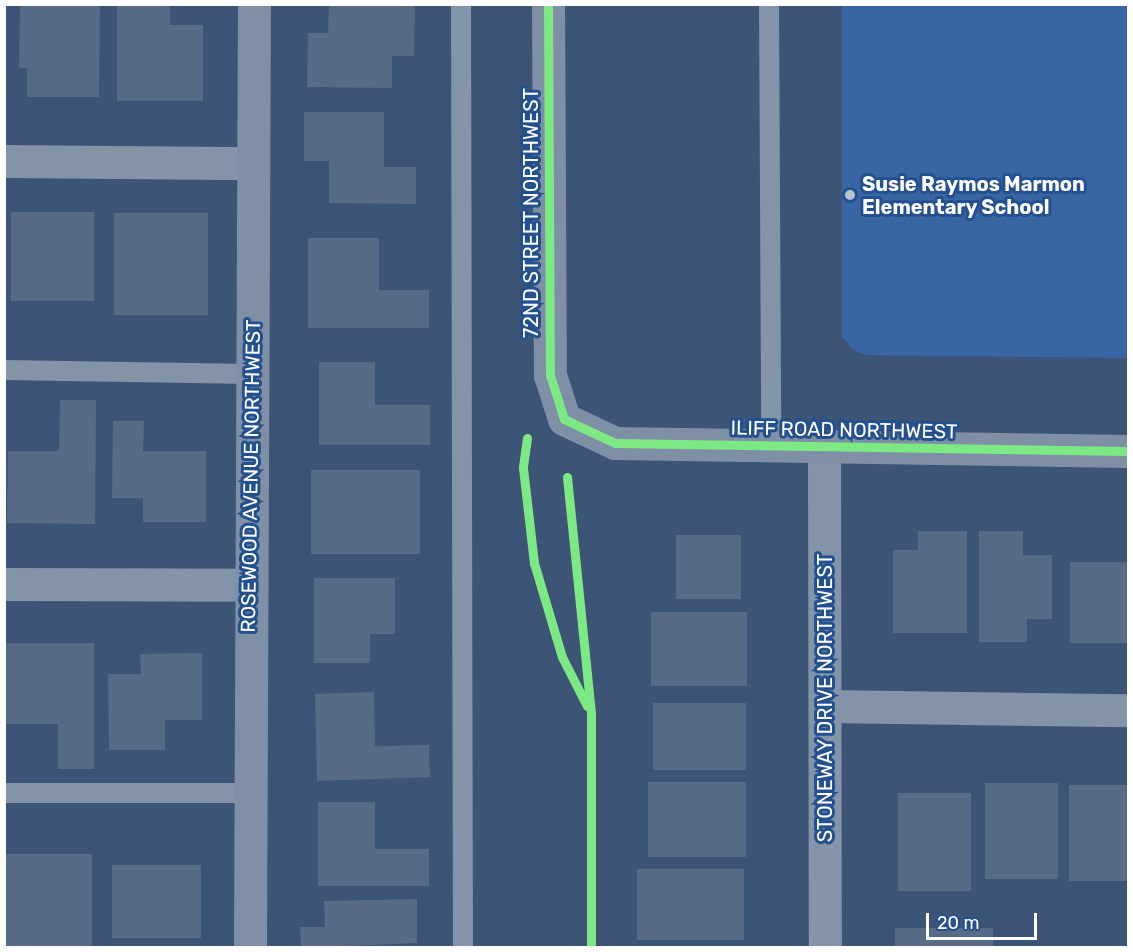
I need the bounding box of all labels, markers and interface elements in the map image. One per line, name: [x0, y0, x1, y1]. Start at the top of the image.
street label: 72ND STREET NORTHWEST: [519, 88, 543, 338]
place label: Susie Raymos Marmon Elementary School: [862, 172, 1085, 219]
marker: Susie Raymos Marmon Elementary School: [843, 188, 857, 202]
street label: ROSEWOOD AVENUE NORTHWEST: [236, 319, 266, 633]
street label: ILIFF ROAD NORTHWEST: [730, 416, 958, 444]
street label: STONEWAY DRIVE NORTHWEST: [813, 553, 837, 843]
scale bar: [929, 901, 1040, 939]
text: 20 m: [937, 912, 979, 934]

